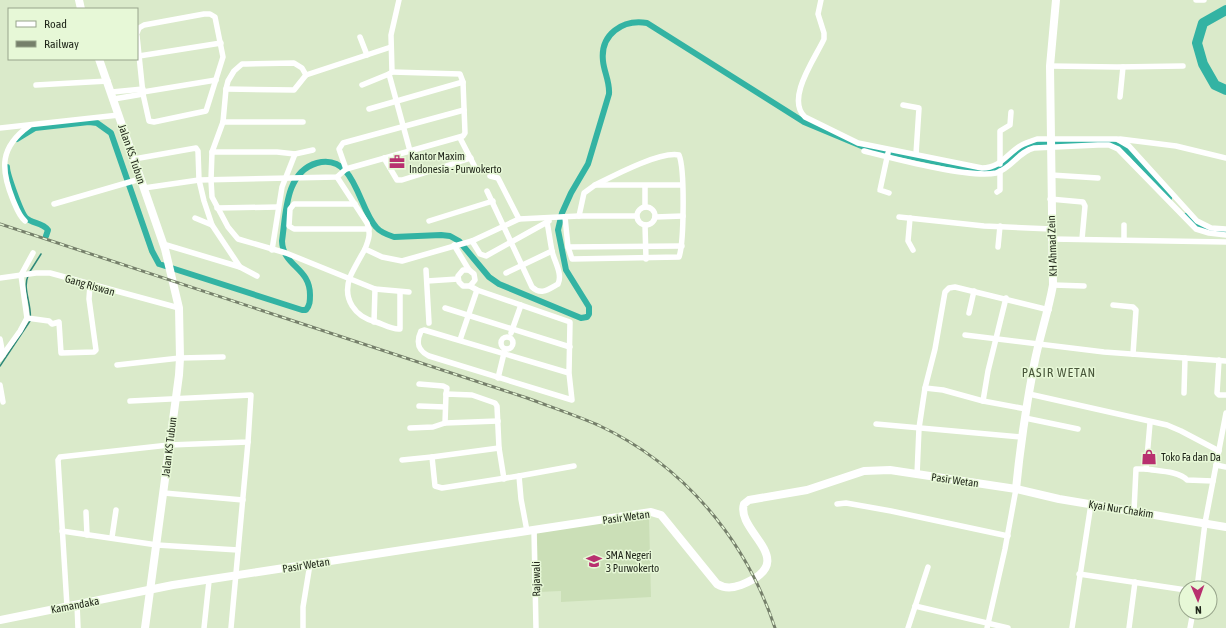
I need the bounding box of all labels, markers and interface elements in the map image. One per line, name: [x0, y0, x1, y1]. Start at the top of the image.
legend: [8, 8, 138, 60]
text: Road: [44, 17, 67, 31]
text: Railway: [44, 37, 79, 51]
street label: Jalan KS. Tubun: [116, 123, 148, 185]
place label: Kantor Maxim Indonesia - Purwokerto: [409, 150, 502, 175]
office icon: Kantor Maxim Indonesia - Purwokerto: [388, 153, 406, 171]
street label: KH Ahmad Zein: [1045, 215, 1059, 277]
street label: Gang Riswan: [64, 272, 116, 298]
district label: PASIR WETAN: [1022, 365, 1096, 380]
street label: Jalan KS Tubun: [159, 416, 179, 478]
shop icon: Toko Fa dan Da: [1140, 448, 1158, 466]
place label: Toko Fa dan Da: [1161, 451, 1221, 463]
street label: Pasir Wetan: [931, 471, 979, 489]
street label: Kyai Nur Chakim: [1088, 498, 1154, 520]
street label: Pasir Wetan: [602, 508, 650, 526]
place label: SMA Negeri 3 Purwokerto: [606, 549, 659, 574]
school or university icon: SMA Negeri 3 Purwokerto: [585, 552, 603, 570]
street label: Pasir Wetan: [281, 555, 331, 575]
street label: Rajawali: [530, 561, 542, 597]
north arrow: [1178, 580, 1218, 620]
street label: Kamandaka: [50, 594, 100, 616]
text: N: [1195, 604, 1202, 616]

